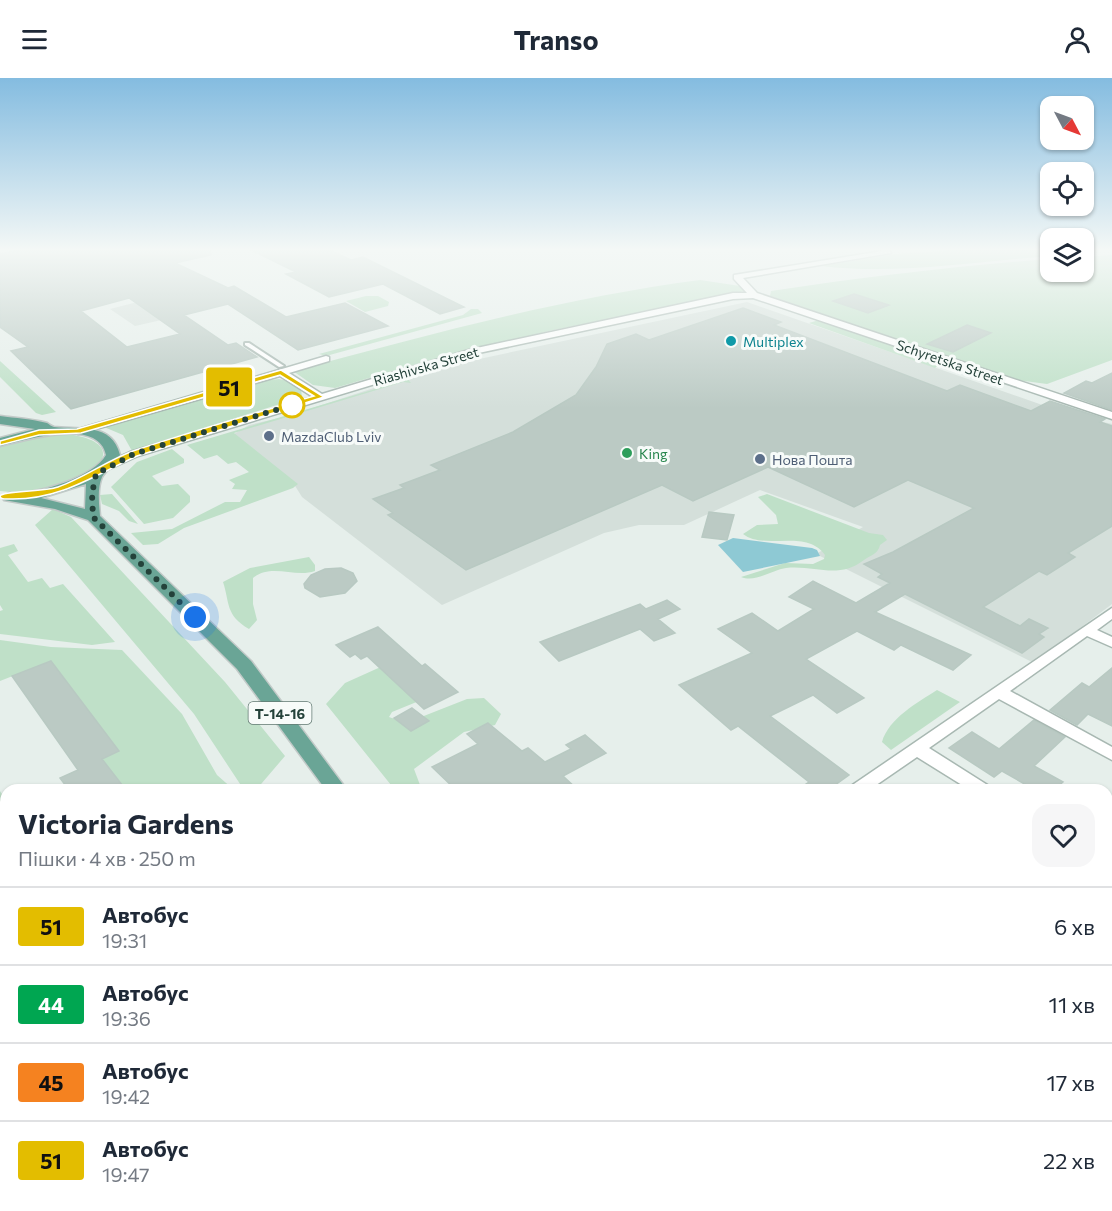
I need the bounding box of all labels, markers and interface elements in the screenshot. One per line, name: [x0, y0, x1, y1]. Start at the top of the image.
icon: menu: [18, 23, 51, 56]
text: Transo: [513, 23, 599, 56]
icon: person: [1061, 23, 1094, 56]
north arrow: [1040, 96, 1094, 150]
map controls: [1040, 96, 1094, 282]
button: locate: [1040, 162, 1094, 216]
button: layers: [1040, 228, 1094, 282]
place label: Multiplex: [743, 333, 804, 350]
marker: Multiplex: [724, 334, 738, 348]
street label: Schyretska Street: [894, 336, 1006, 388]
street label: Riashivska Street: [371, 343, 481, 389]
line badge: 51: [202, 368, 256, 406]
text: 51: [218, 375, 240, 400]
unlabelled marker: [279, 392, 305, 418]
place label: MazdaClub Lviv: [281, 428, 381, 445]
marker: MazdaClub Lviv: [262, 429, 276, 443]
place label: King: [639, 445, 668, 462]
marker: King: [620, 446, 634, 460]
place label: Нова Пошта: [772, 451, 853, 468]
marker: Нова Пошта: [753, 452, 767, 466]
your location: [180, 602, 210, 632]
road number: Т-14-16: [248, 702, 312, 724]
button: heart: [1032, 804, 1095, 867]
text: Victoria Gardens: [18, 806, 234, 840]
text: Пішки · 4 хв · 250 m: [18, 846, 196, 870]
text: Автобус: [102, 901, 189, 928]
text: 6 хв: [1054, 913, 1095, 940]
text: 51: [40, 914, 62, 939]
text: 19:31: [102, 928, 147, 952]
text: Автобус: [102, 979, 189, 1006]
text: 11 хв: [1049, 991, 1095, 1018]
text: 44: [38, 992, 64, 1017]
text: 19:36: [102, 1006, 151, 1030]
text: Автобус: [102, 1057, 189, 1084]
text: 17 хв: [1046, 1069, 1095, 1096]
text: 45: [38, 1070, 64, 1095]
text: 19:42: [102, 1084, 150, 1108]
text: Автобус: [102, 1135, 189, 1162]
text: 22 хв: [1043, 1147, 1095, 1174]
text: 51: [40, 1148, 62, 1173]
text: 19:47: [102, 1162, 150, 1186]

